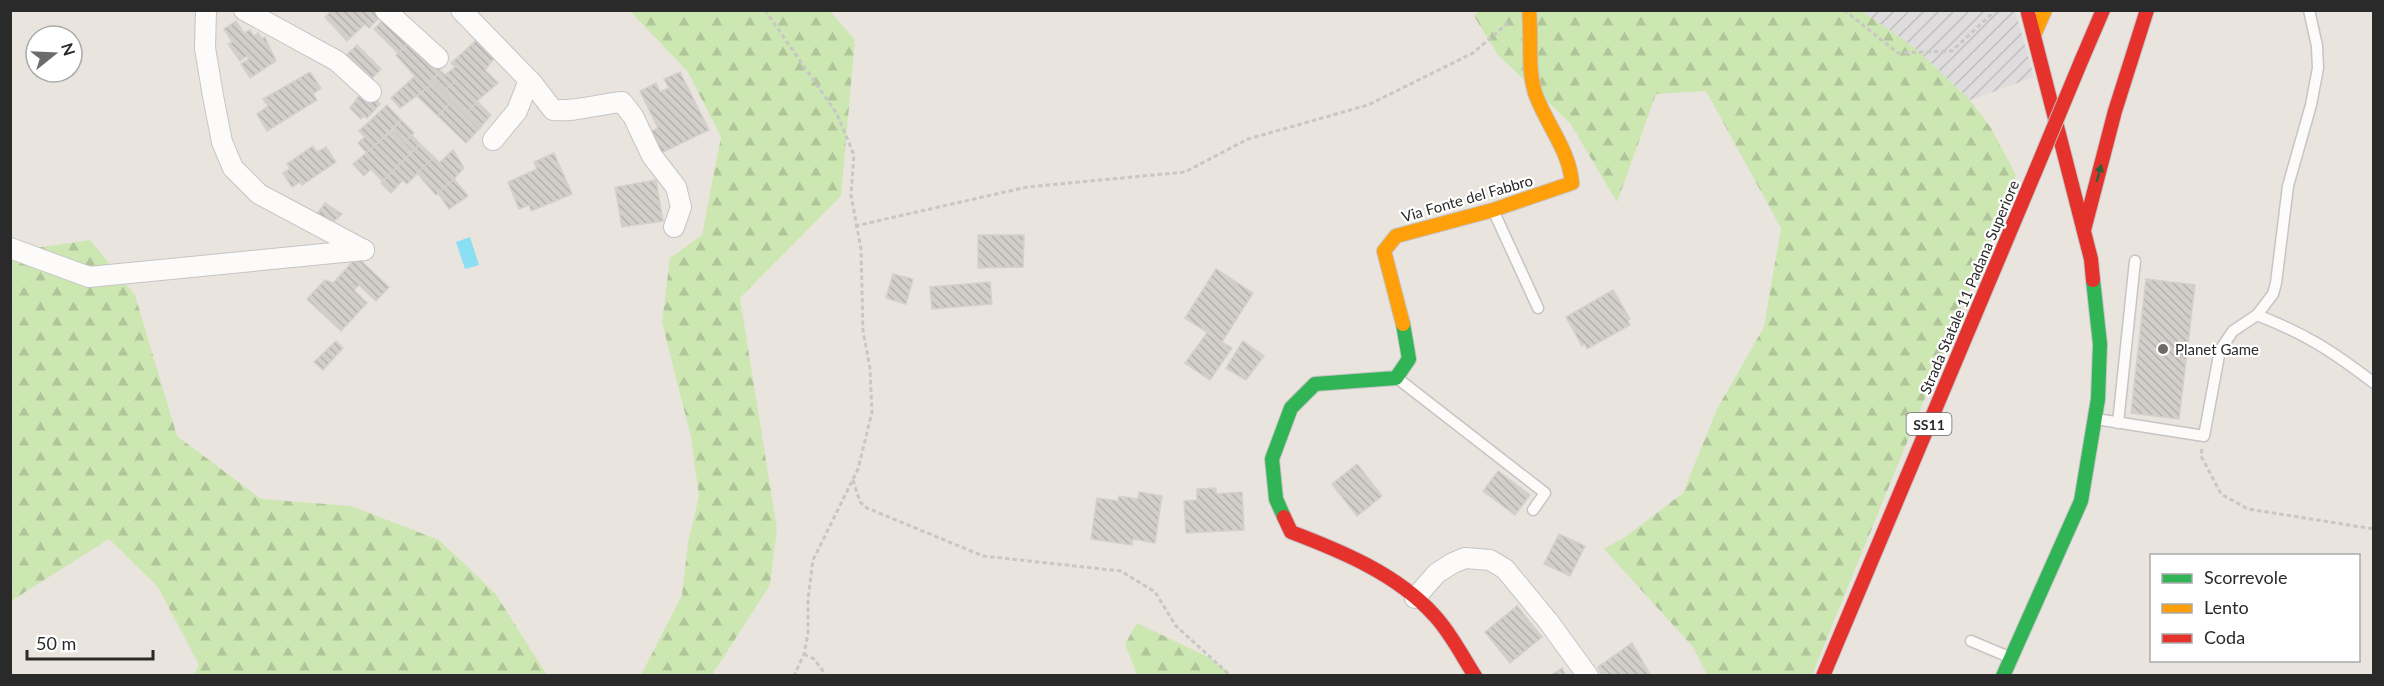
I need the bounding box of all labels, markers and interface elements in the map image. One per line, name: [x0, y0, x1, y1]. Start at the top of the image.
north arrow: [24, 24, 84, 84]
text: N: [58, 40, 80, 58]
one-way arrow: [2094, 164, 2104, 183]
street label: Via Fonte del Fabbro: [1399, 171, 1535, 225]
street label: Strada Statale 11 Padana Superiore: [1916, 177, 2022, 397]
place label: Planet Game: [2175, 340, 2259, 358]
marker: Planet Game: [2156, 342, 2170, 356]
road number: SS11: [1906, 413, 1952, 435]
legend: [2150, 554, 2360, 662]
text: Scorrevole: [2204, 566, 2287, 588]
text: Lento: [2204, 596, 2249, 618]
scale bar: [27, 623, 153, 661]
text: Coda: [2204, 626, 2245, 648]
text: 50 m: [36, 632, 76, 654]

